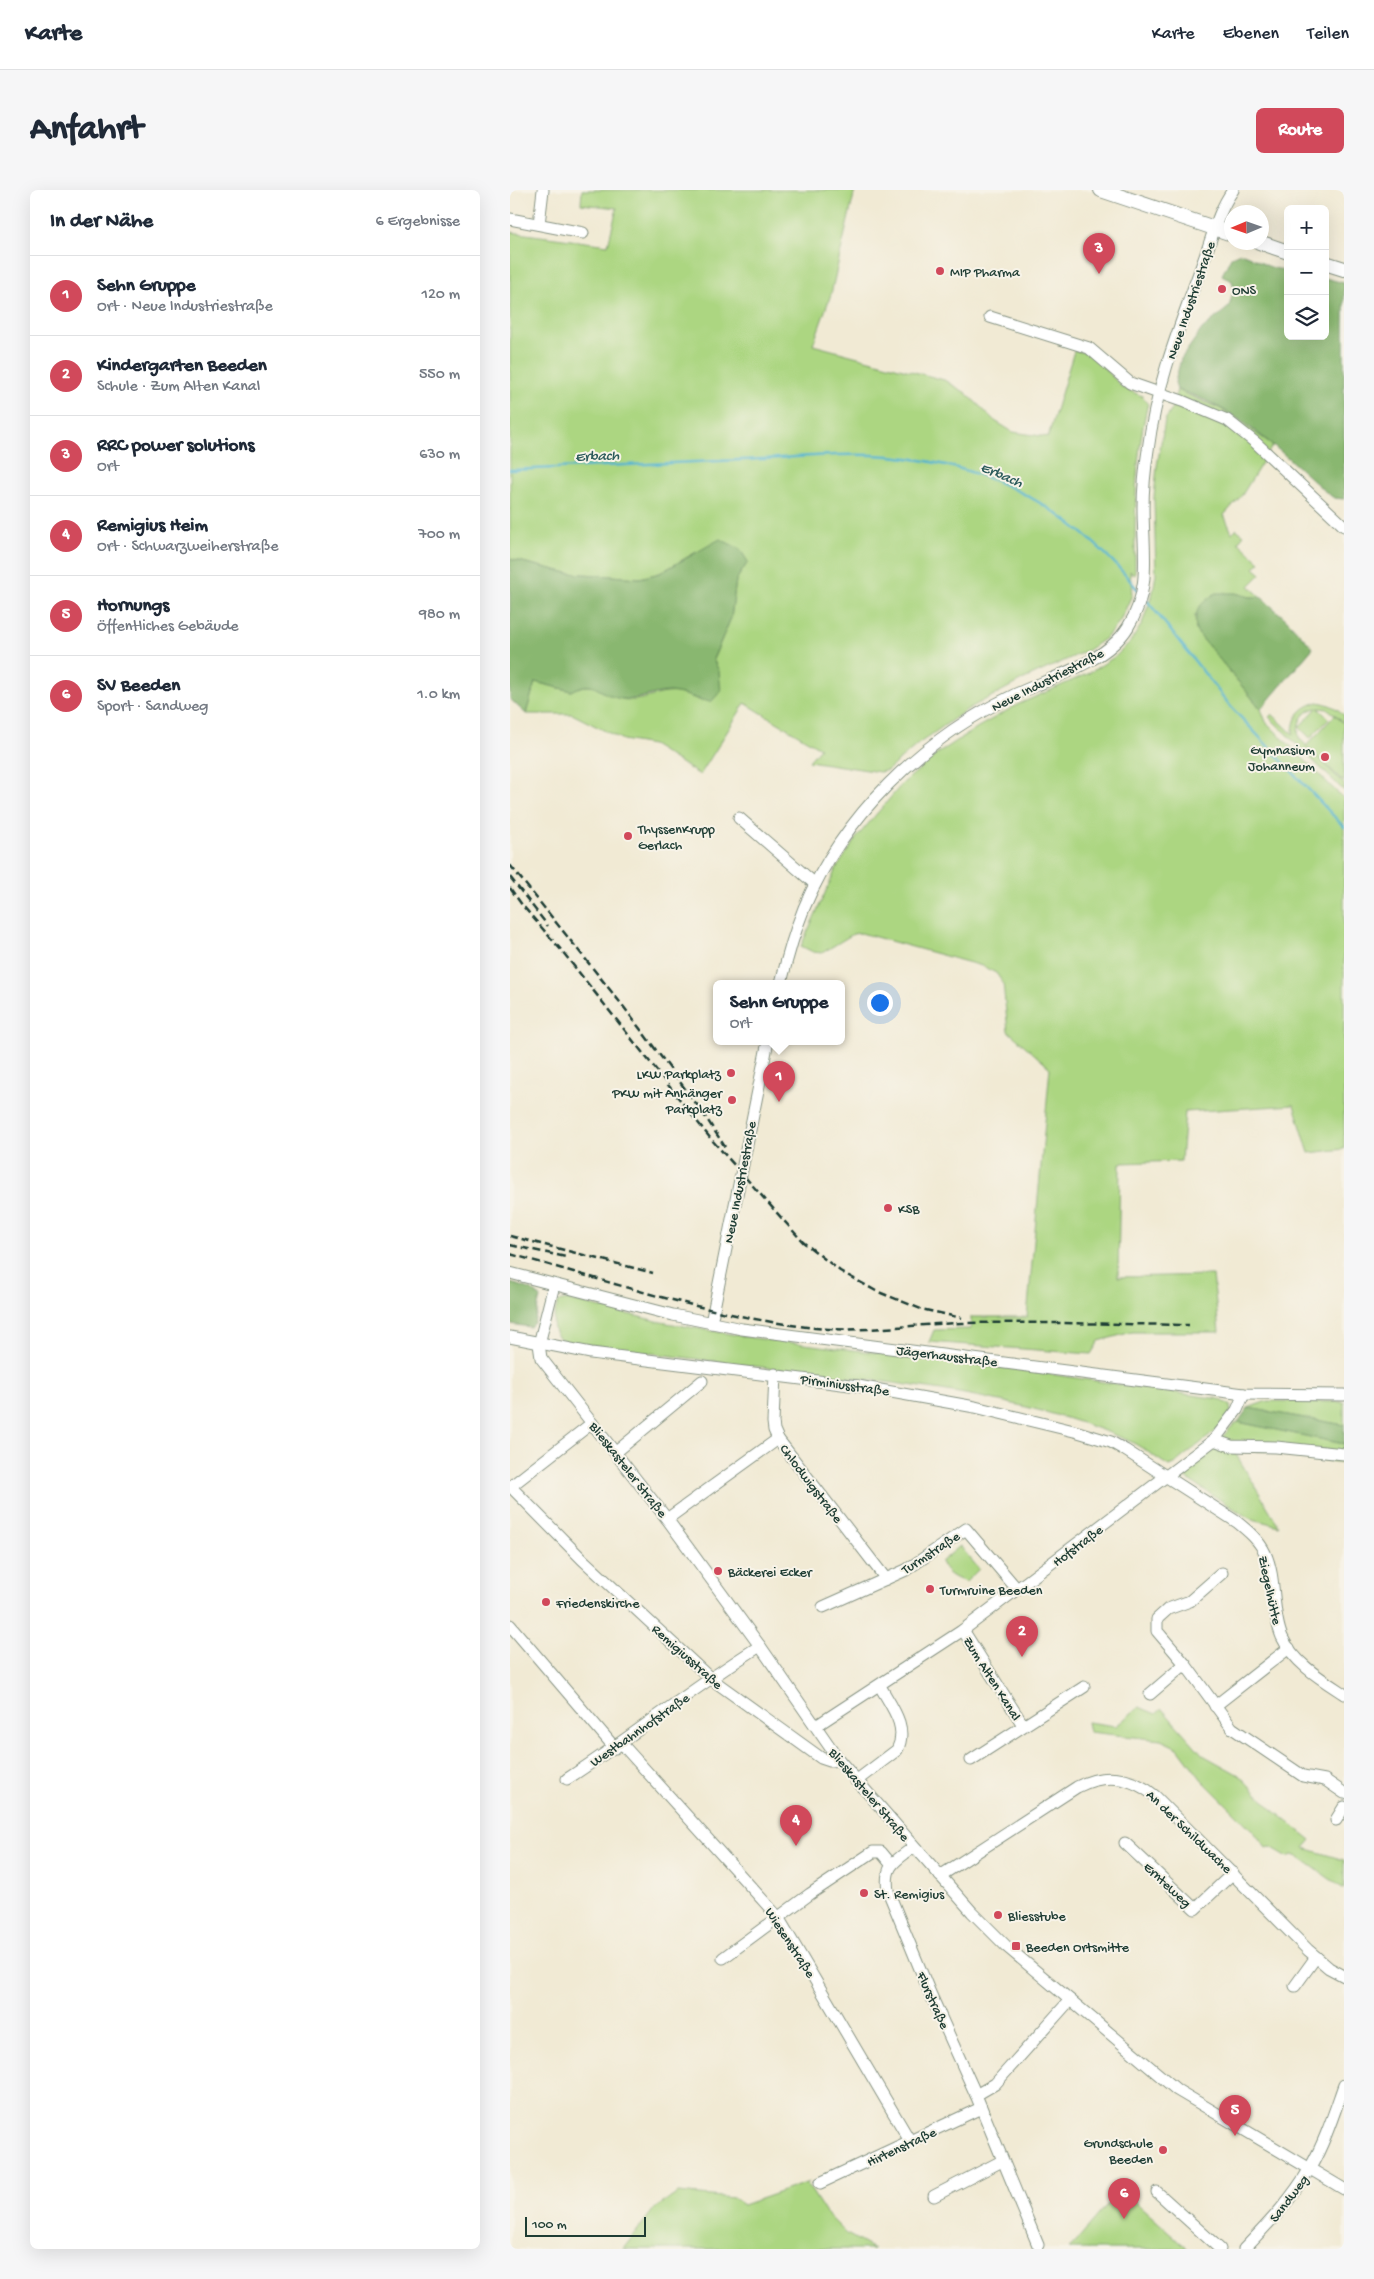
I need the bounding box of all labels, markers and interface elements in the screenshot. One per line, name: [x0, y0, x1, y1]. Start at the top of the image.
text: Karte: [25, 20, 82, 49]
text: Karte: [1152, 24, 1195, 45]
text: Ebenen: [1223, 24, 1279, 45]
text: Teilen: [1307, 24, 1349, 45]
button: Route: [1256, 108, 1344, 153]
text: Anfahrt: [30, 110, 143, 151]
north arrow: [1224, 205, 1269, 250]
map controls: [1284, 205, 1329, 340]
button: +: [1284, 205, 1329, 250]
text: In der Nähe: [50, 210, 153, 235]
text: 6 Ergebnisse: [376, 213, 460, 232]
pin: 3: [1083, 233, 1115, 274]
street label: Neue Industriestraße: [1164, 239, 1221, 362]
button: −: [1284, 250, 1329, 295]
marker: MIP Pharma: [934, 265, 946, 277]
place label: MIP Pharma: [950, 265, 1021, 282]
text: Sehn Gruppe: [97, 275, 196, 298]
marker: ONS: [1216, 283, 1228, 295]
place label: ONS: [1232, 283, 1257, 300]
text: 1: [63, 286, 69, 305]
text: 120 m: [421, 286, 460, 305]
button: layers: [1284, 295, 1329, 340]
text: Ort · Neue Industriestraße: [97, 298, 273, 317]
text: Kindergarten Beeden: [97, 355, 267, 378]
text: 2: [62, 366, 70, 385]
text: 550 m: [419, 366, 460, 385]
text: Schule · Zum Alten Kanal: [97, 378, 260, 397]
text: RRC power solutions: [97, 435, 254, 458]
text: 3: [62, 446, 70, 465]
text: 630 m: [419, 446, 460, 465]
water label: Erbach: [575, 447, 620, 467]
text: Ort: [97, 458, 119, 477]
water label: Erbach: [977, 459, 1026, 493]
text: Remigius Heim: [97, 515, 208, 538]
text: 4: [62, 526, 70, 545]
text: 700 m: [418, 526, 460, 545]
text: Ort · Schwarzweiherstraße: [97, 538, 278, 557]
text: Hornungs: [97, 595, 169, 618]
text: 5: [62, 606, 70, 625]
text: 980 m: [419, 606, 460, 625]
text: Öffentliches Gebäude: [97, 618, 239, 637]
street label: Neue Industriestraße: [989, 645, 1108, 717]
text: SV Beeden: [97, 675, 180, 698]
text: 6: [62, 686, 70, 705]
text: 1.0 km: [417, 686, 460, 705]
text: Sport · Sandweg: [97, 698, 208, 717]
place label: Gymnasium Johanneum: [1248, 743, 1315, 776]
marker: Gymnasium Johanneum: [1319, 751, 1331, 763]
place label: ThyssenKrupp Gerlach: [637, 822, 715, 855]
marker: ThyssenKrupp Gerlach: [622, 830, 634, 842]
popup: [713, 980, 845, 1045]
your location: [867, 990, 893, 1016]
text: Sehn Gruppe: [730, 992, 828, 1015]
text: Ort: [730, 1015, 752, 1034]
pin: 1: [763, 1061, 795, 1102]
place label: LKW Parkplatz: [637, 1067, 722, 1084]
marker: LKW Parkplatz: [725, 1067, 737, 1079]
place label: PKW mit Anhänger Parkplatz: [611, 1086, 723, 1119]
marker: PKW mit Anhänger Parkplatz: [726, 1094, 738, 1106]
street label: Neue Industriestraße: [721, 1119, 762, 1245]
marker: KSB: [882, 1202, 894, 1214]
place label: KSB: [898, 1202, 920, 1219]
street label: Jägerhausstraße: [895, 1343, 999, 1372]
street label: Pirminiusstraße: [798, 1372, 891, 1401]
street label: Blieskasteler Straße: [584, 1418, 670, 1522]
street label: Chlodwigstraße: [775, 1442, 846, 1528]
street label: Hofstraße: [1050, 1522, 1108, 1572]
street label: Turmstraße: [898, 1529, 964, 1580]
street label: Ziegelhütte: [1253, 1554, 1284, 1627]
marker: Bäckerei Ecker: [712, 1565, 724, 1577]
place label: Bäckerei Ecker: [727, 1565, 813, 1582]
marker: Turmruine Beeden: [924, 1583, 936, 1595]
place label: Turmruine Beeden: [939, 1583, 1043, 1600]
marker: Friedenskirche: [540, 1596, 552, 1608]
place label: Friedenskirche: [555, 1596, 640, 1613]
pin: 2: [1006, 1616, 1038, 1657]
street label: Remigiusstraße: [647, 1622, 726, 1695]
street label: Zum Alten Kanal: [958, 1634, 1024, 1725]
street label: Westbahnhofstraße: [587, 1690, 694, 1772]
street label: Blieskasteler Straße: [823, 1745, 913, 1846]
street label: An der Schildwache: [1142, 1787, 1235, 1879]
pin: 4: [780, 1805, 812, 1846]
street label: Ernteweg: [1139, 1859, 1194, 1912]
marker: St. Remigius: [858, 1887, 870, 1899]
place label: St. Remigius: [874, 1887, 945, 1904]
street label: Wiesenstraße: [760, 1905, 818, 1982]
marker: Bliesstube: [992, 1909, 1004, 1921]
place label: Bliesstube: [1007, 1909, 1066, 1926]
marker: Beeden Ortsmitte: [1010, 1940, 1022, 1952]
place label: Beeden Ortsmitte: [1025, 1940, 1130, 1957]
street label: Flurstraße: [911, 1969, 952, 2033]
pin: 5: [1219, 2095, 1251, 2136]
street label: Hirtenstraße: [865, 2124, 940, 2172]
place label: Grundschule Beeden: [1083, 2136, 1154, 2169]
marker: Grundschule Beeden: [1157, 2144, 1169, 2156]
street label: Sandweg: [1267, 2172, 1313, 2227]
pin: 6: [1108, 2178, 1140, 2219]
scale bar: [525, 2214, 646, 2237]
text: 100 m: [532, 2217, 567, 2234]

